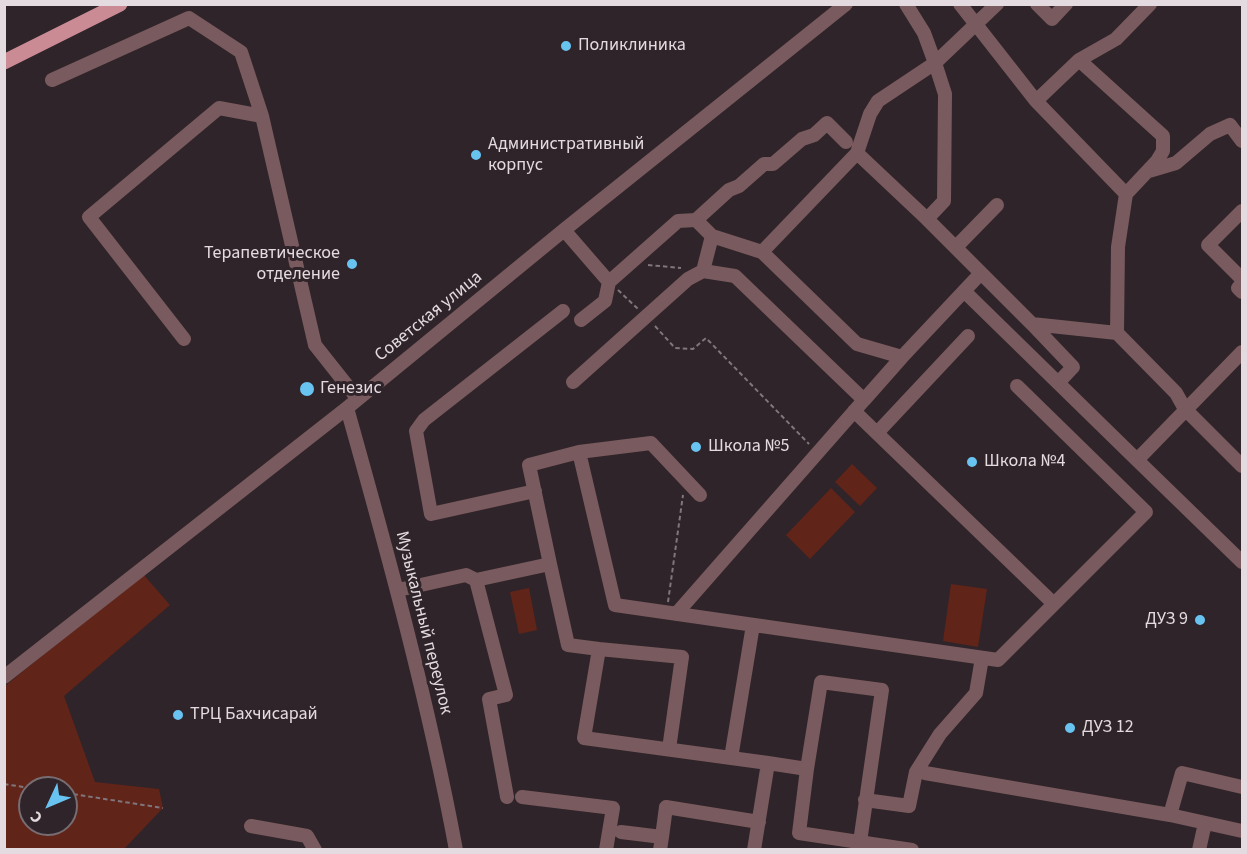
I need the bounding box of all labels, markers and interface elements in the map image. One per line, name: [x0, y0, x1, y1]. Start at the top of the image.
place label: Поликлиника: [578, 35, 686, 57]
marker: Поликлиника: [559, 39, 573, 53]
place label: Административный корпус: [488, 134, 644, 176]
marker: Административный корпус: [469, 148, 483, 162]
place label: Терапевтическое отделение: [204, 243, 340, 286]
marker: Терапевтическое отделение: [345, 257, 359, 271]
street label: Советская улица: [371, 267, 487, 367]
place label: Генезис: [320, 378, 382, 400]
marker: Генезис: [298, 380, 316, 398]
place label: Школа №5: [708, 436, 789, 458]
marker: Школа №5: [689, 440, 703, 454]
place label: Школа №4: [984, 451, 1065, 473]
marker: Школа №4: [965, 455, 979, 469]
street label: Музыкальный переулок: [390, 529, 456, 717]
place label: ДУЗ 9: [1145, 609, 1188, 631]
marker: ДУЗ 9: [1193, 613, 1207, 627]
place label: ТРЦ Бахчисарай: [190, 704, 318, 726]
marker: ТРЦ Бахчисарай: [171, 708, 185, 722]
place label: ДУЗ 12: [1082, 717, 1134, 739]
marker: ДУЗ 12: [1063, 721, 1077, 735]
north arrow: [18, 776, 78, 836]
text: С: [25, 806, 48, 828]

